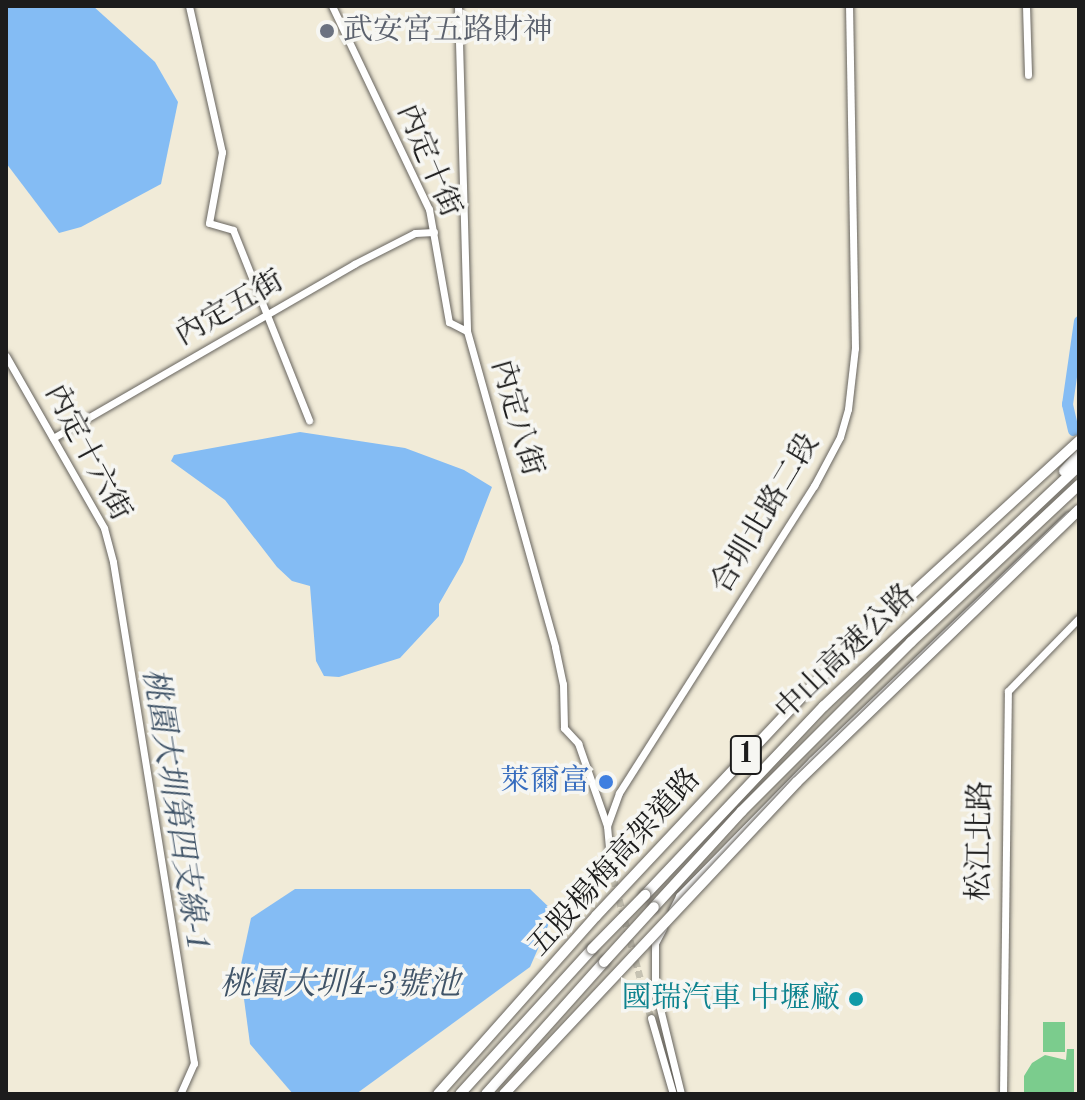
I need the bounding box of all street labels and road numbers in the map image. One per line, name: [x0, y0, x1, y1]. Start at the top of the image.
street label: 內定十街: [388, 99, 468, 223]
street label: 內定五街: [169, 263, 291, 355]
street label: 內定八街: [482, 355, 550, 481]
street label: 內定十六街: [36, 378, 138, 528]
street label: 合圳北路二段: [704, 428, 828, 600]
street label: 中山高速公路: [769, 578, 923, 728]
road number: 1: [728, 731, 764, 779]
street label: 五股楊梅高架道路: [521, 762, 709, 964]
street label: 松江北路: [962, 781, 1000, 901]

